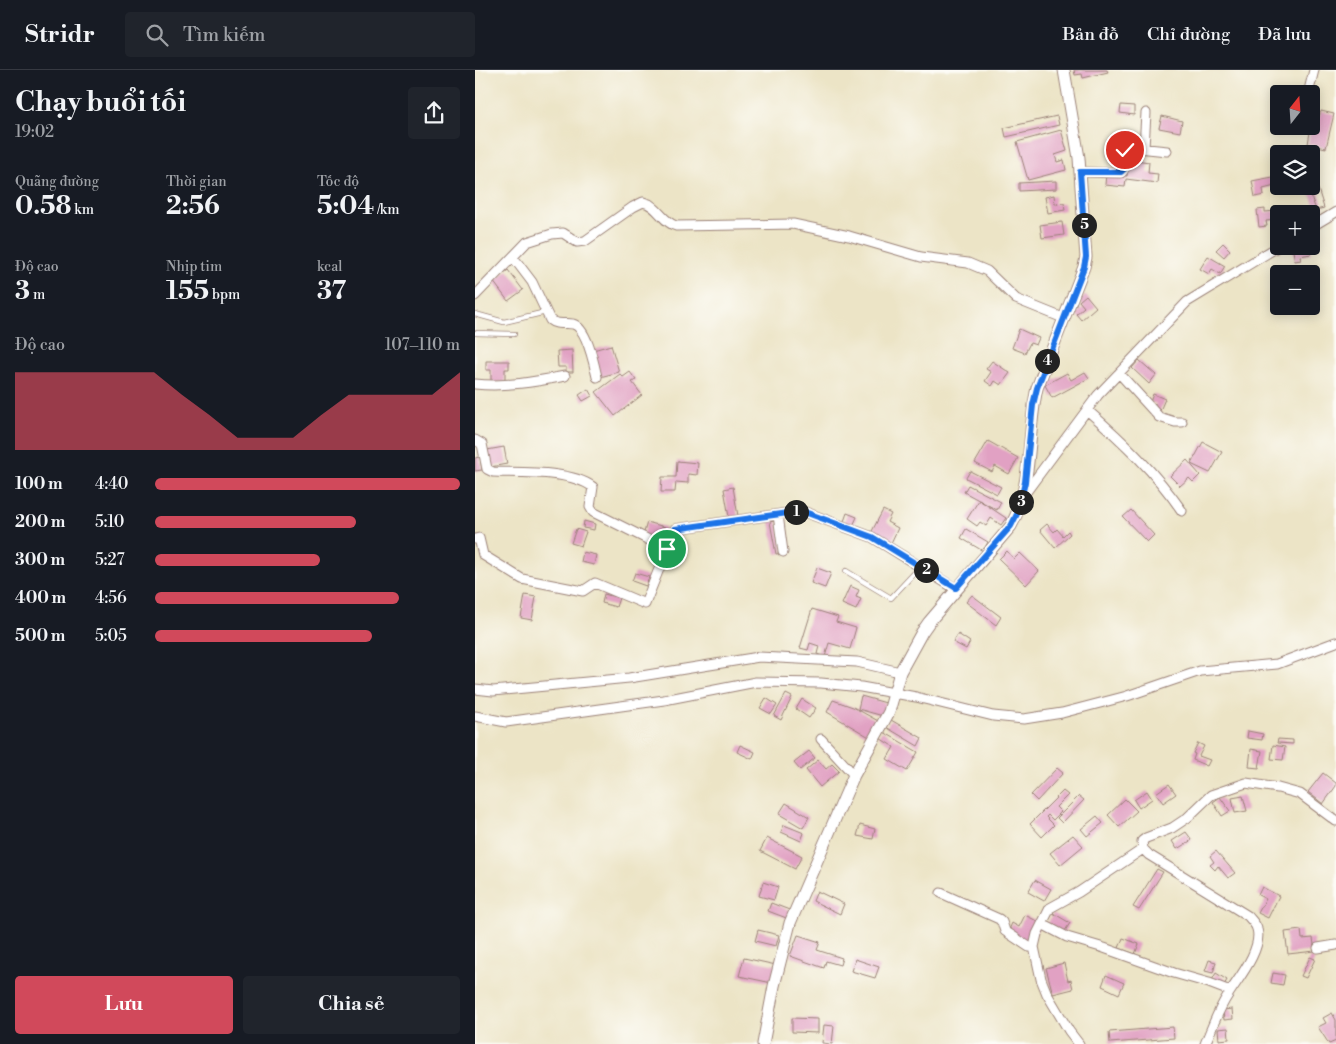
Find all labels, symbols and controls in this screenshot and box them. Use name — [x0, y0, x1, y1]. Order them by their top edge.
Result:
search box — [125, 12, 475, 57]
text: Stridr — [25, 20, 95, 50]
icon: search — [143, 21, 171, 49]
text: Tìm kiếm — [183, 23, 265, 47]
text: Bản đồ — [1062, 23, 1119, 46]
text: Chỉ đường — [1147, 23, 1230, 46]
text: Đã lưu — [1258, 23, 1311, 46]
text: Chạy buổi tối — [15, 85, 186, 120]
north arrow — [1270, 85, 1320, 135]
map controls — [1270, 85, 1320, 315]
button: share — [408, 87, 460, 139]
text: 19:02 — [15, 122, 54, 142]
pin — [1104, 129, 1146, 171]
icon: check — [1111, 136, 1139, 164]
button: layers — [1270, 145, 1320, 195]
text: Quãng đường — [15, 173, 99, 191]
text: Thời gian — [166, 173, 227, 191]
text: Tốc độ — [317, 173, 359, 191]
text: 0.58 — [15, 191, 71, 222]
text: 2:56 — [166, 191, 220, 222]
text: 5:04 — [317, 191, 374, 222]
text: km — [71, 201, 94, 219]
text: /km — [374, 201, 399, 219]
button: + — [1270, 205, 1320, 255]
pin: 5 — [1071, 212, 1097, 238]
text: 5 — [1080, 216, 1089, 234]
text: Độ cao — [15, 258, 59, 276]
text: Nhịp tim — [166, 258, 222, 276]
text: kcal — [317, 258, 342, 276]
button: − — [1270, 265, 1320, 315]
text: 3 — [15, 276, 30, 307]
text: 155 — [166, 276, 209, 307]
text: 37 — [317, 276, 346, 307]
text: m — [30, 286, 45, 304]
text: bpm — [209, 286, 240, 304]
text: Độ cao — [15, 335, 65, 355]
text: 107–110 m — [385, 335, 460, 355]
pin: 4 — [1035, 348, 1059, 374]
text: 4 — [1043, 352, 1052, 370]
text: 100 m — [15, 474, 63, 494]
text: 4:40 — [95, 474, 128, 494]
pin: 3 — [1009, 490, 1033, 514]
text: 3 — [1017, 493, 1026, 511]
pin: 1 — [783, 500, 809, 524]
text: 1 — [793, 503, 800, 521]
text: 200 m — [15, 512, 65, 532]
text: 5:10 — [95, 512, 124, 532]
pin — [646, 528, 688, 570]
icon: arrive — [653, 535, 681, 563]
text: 300 m — [15, 550, 65, 570]
text: 5:27 — [95, 550, 125, 570]
pin: 2 — [913, 558, 939, 582]
text: 2 — [922, 561, 931, 579]
text: 400 m — [15, 588, 66, 608]
text: 4:56 — [95, 588, 127, 608]
text: 500 m — [15, 626, 65, 646]
text: 5:05 — [95, 626, 127, 646]
button: Lưu — [15, 976, 233, 1034]
button: Chia sẻ — [243, 976, 460, 1034]

